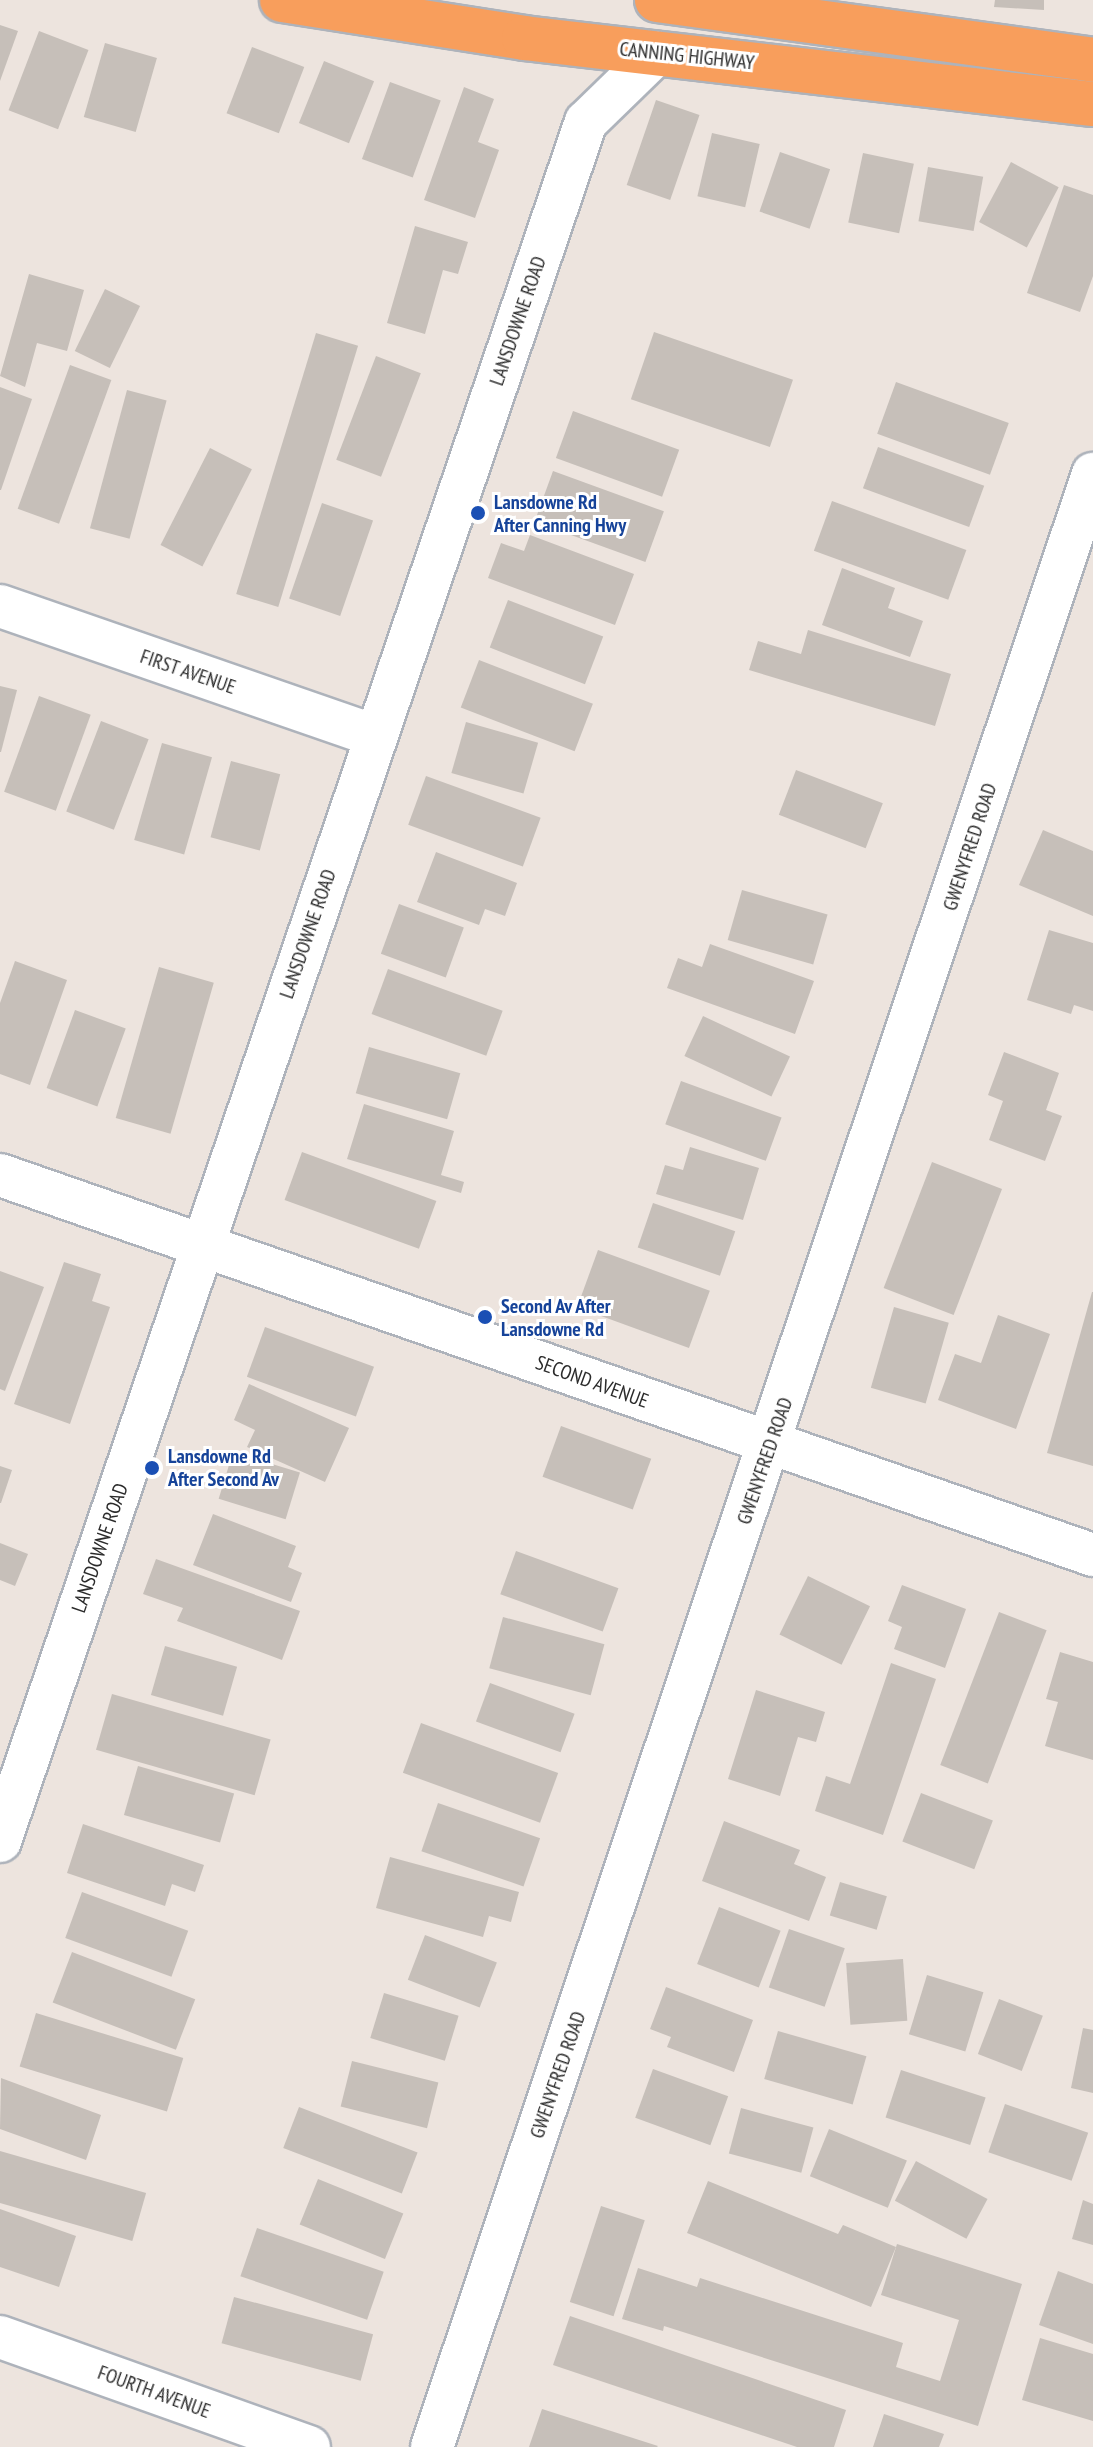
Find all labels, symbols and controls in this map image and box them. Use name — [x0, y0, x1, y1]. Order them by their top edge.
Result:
street label: CANNING HIGHWAY — [618, 37, 756, 75]
street label: LANSDOWNE ROAD — [485, 253, 551, 389]
place label: Lansdowne Rd After Canning Hwy — [494, 490, 626, 537]
marker: Lansdowne Rd After Canning Hwy — [469, 504, 487, 522]
street label: FIRST AVENUE — [137, 644, 239, 700]
street label: GWENYFRED ROAD — [938, 780, 1002, 914]
street label: LANSDOWNE ROAD — [275, 866, 341, 1002]
place label: Second Av After Lansdowne Rd — [501, 1294, 613, 1341]
marker: Second Av After Lansdowne Rd — [476, 1308, 494, 1326]
street label: SECOND AVENUE — [532, 1350, 652, 1414]
street label: GWENYFRED ROAD — [732, 1394, 798, 1528]
place label: Lansdowne Rd After Second Av — [168, 1444, 280, 1491]
marker: Lansdowne Rd After Second Av — [143, 1459, 161, 1477]
street label: LANSDOWNE ROAD — [67, 1480, 133, 1616]
street label: GWENYFRED ROAD — [525, 2008, 591, 2142]
street label: FOURTH AVENUE — [94, 2360, 214, 2424]

